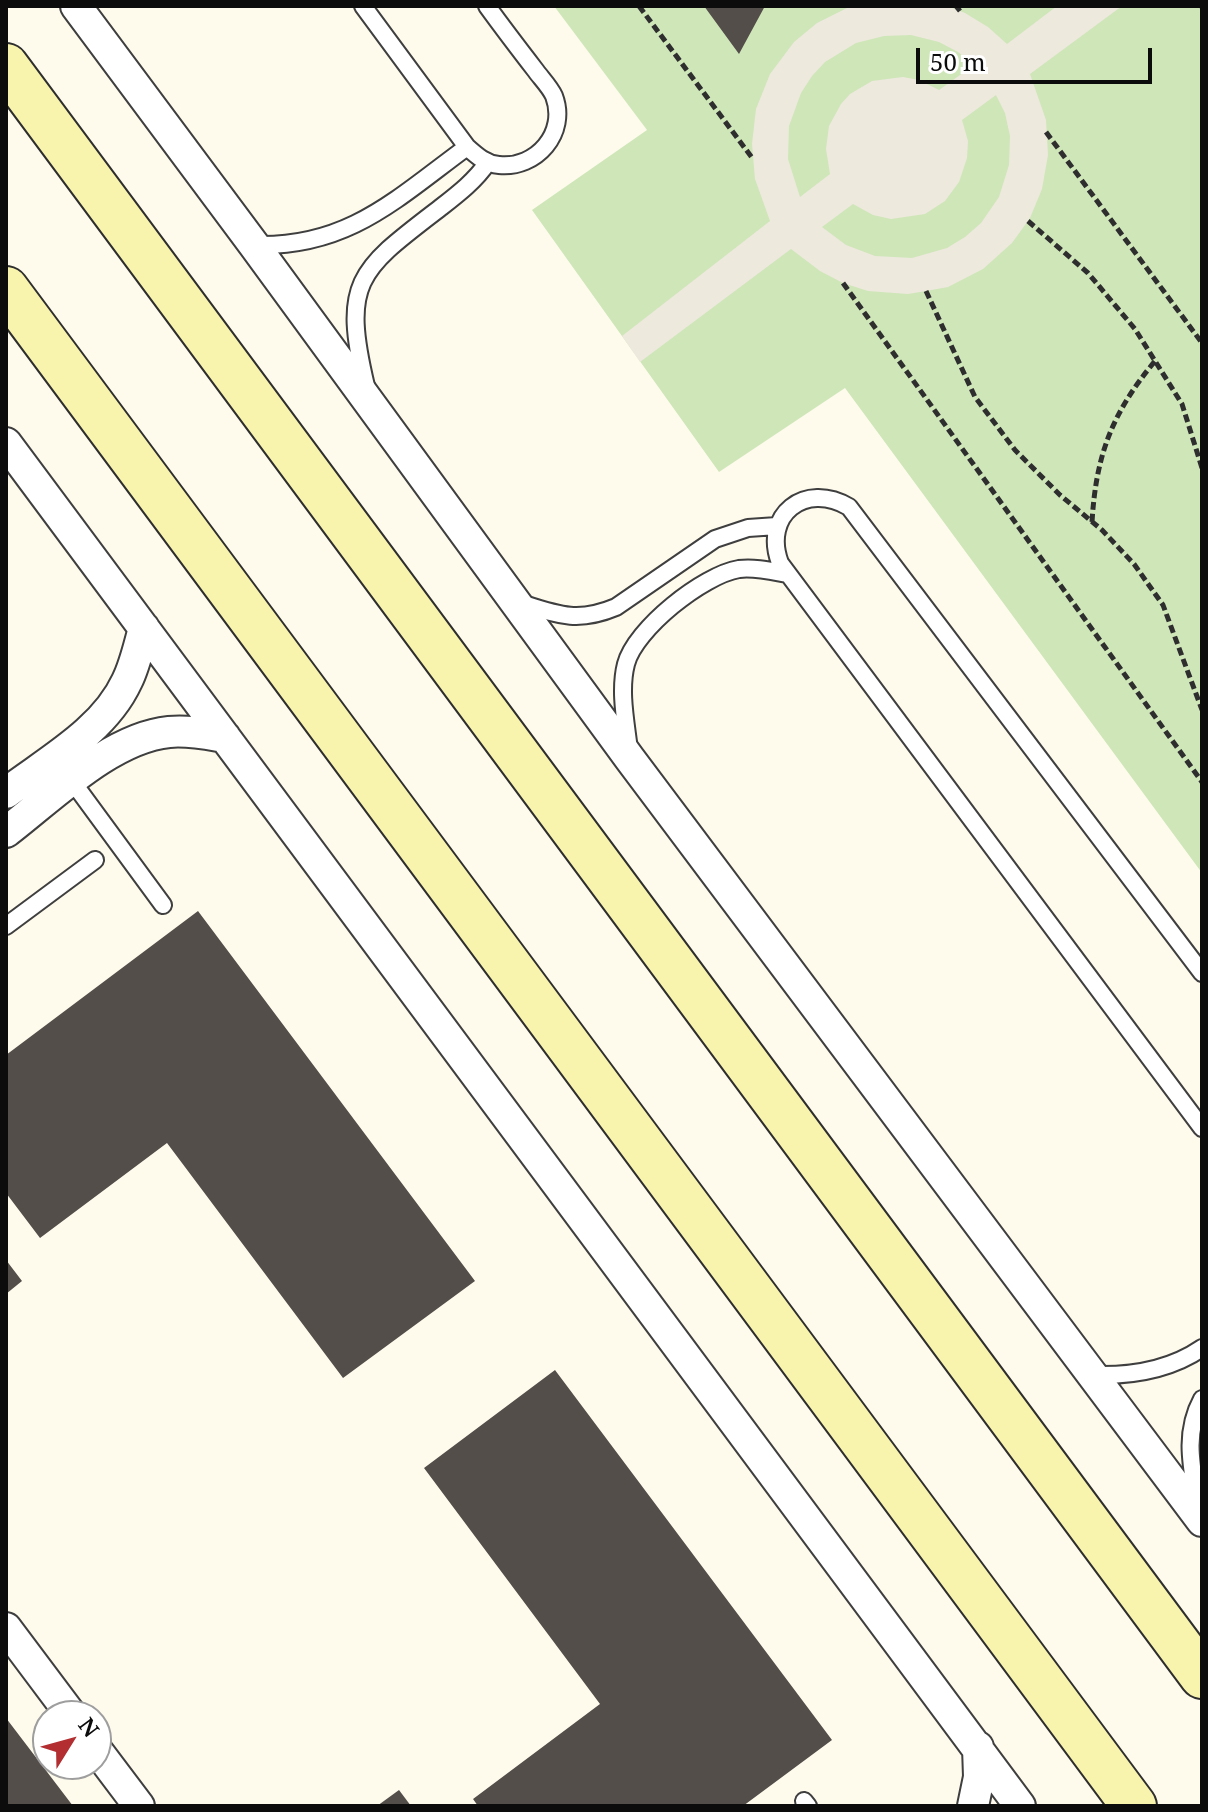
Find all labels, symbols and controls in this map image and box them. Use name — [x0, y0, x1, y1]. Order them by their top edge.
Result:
scale bar — [920, 32, 1156, 82]
text: 50 m — [930, 45, 986, 78]
north arrow — [32, 1700, 112, 1780]
text: N — [72, 1711, 107, 1743]

